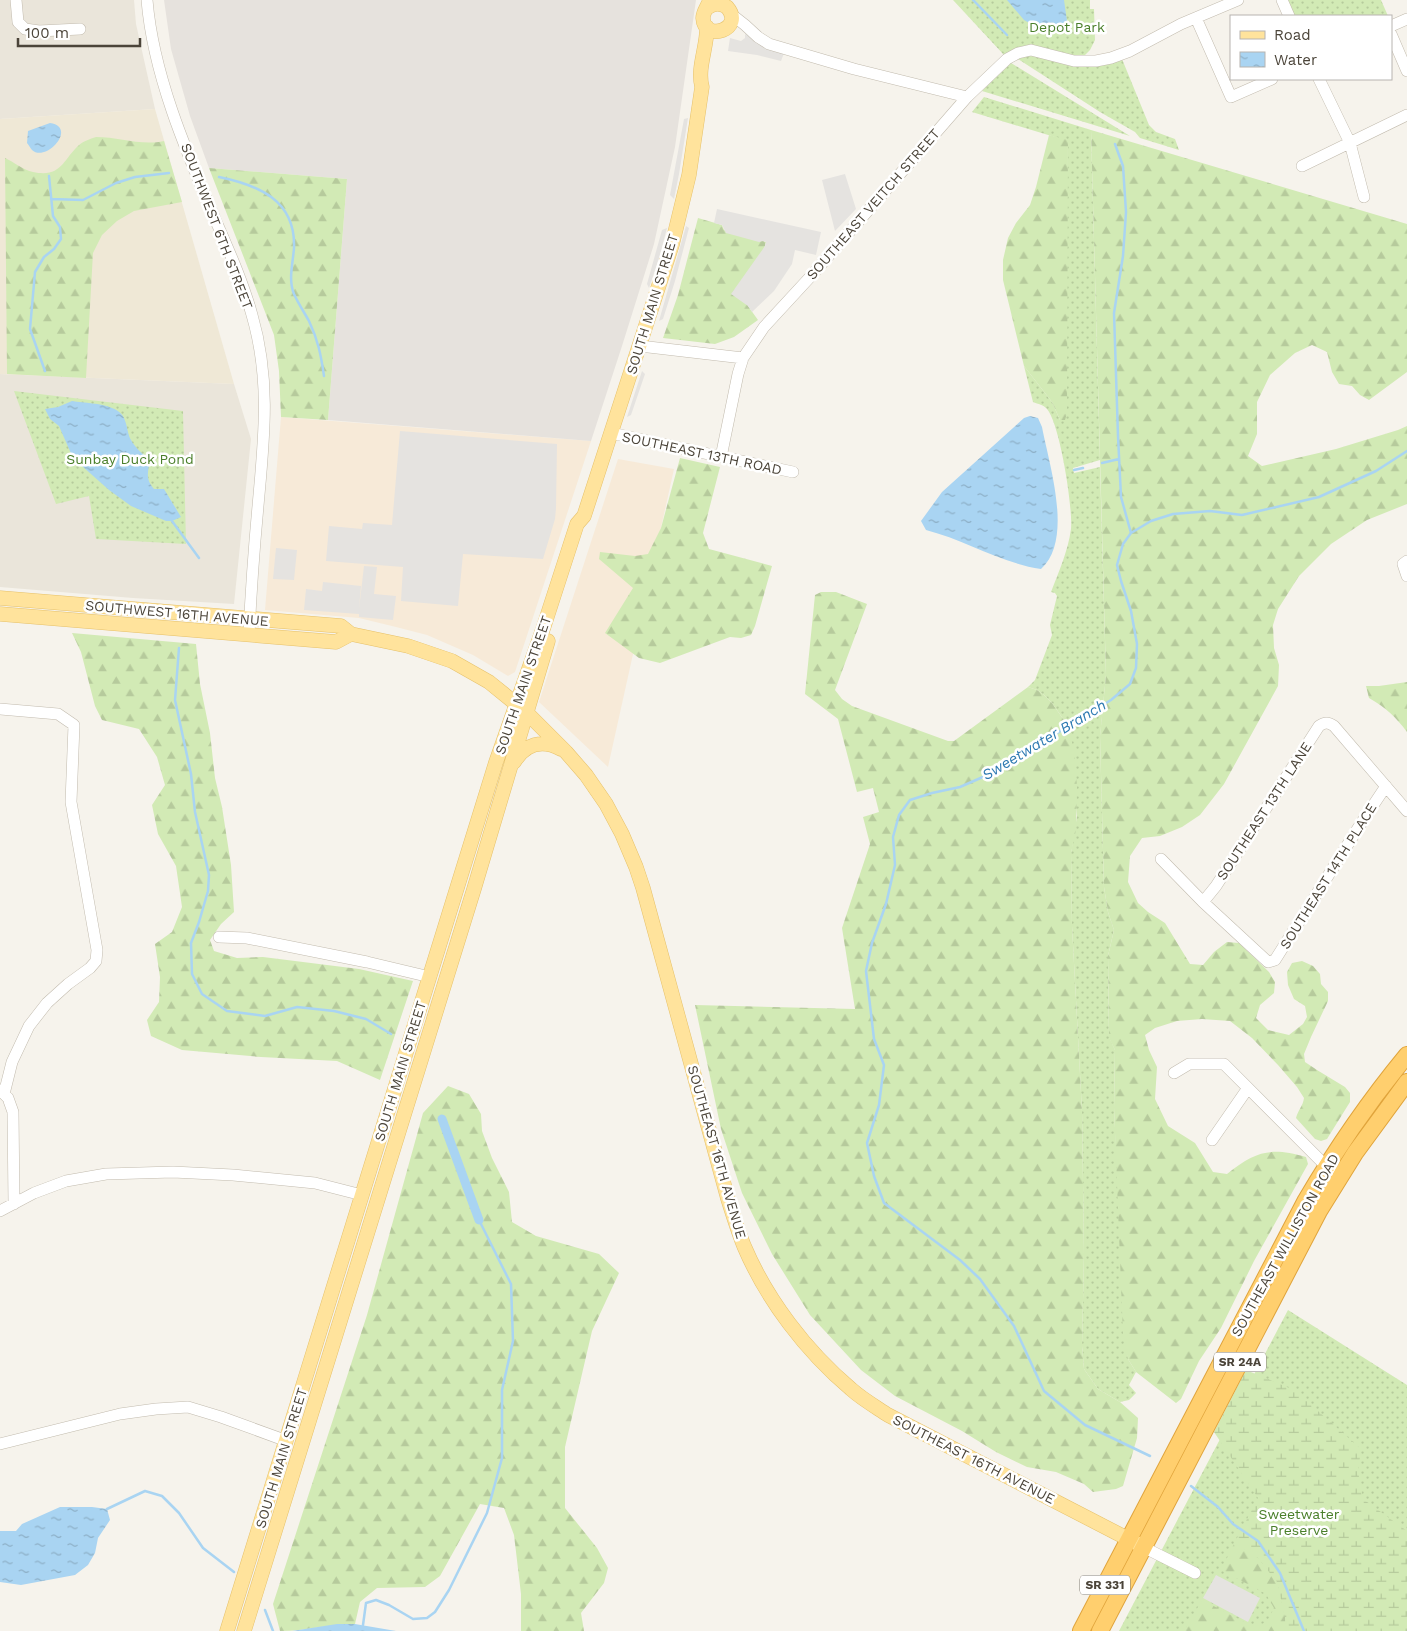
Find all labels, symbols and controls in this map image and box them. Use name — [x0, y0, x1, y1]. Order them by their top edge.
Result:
scale bar — [18, 15, 140, 47]
legend — [1230, 15, 1392, 80]
park label: Depot Park — [1029, 19, 1105, 35]
text: 100 m — [25, 24, 69, 42]
text: Road — [1274, 26, 1311, 44]
text: Water — [1274, 51, 1317, 69]
street label: SOUTHEAST VEITCH STREET — [803, 125, 943, 283]
street label: SOUTHWEST 6TH STREET — [178, 141, 256, 312]
street label: SOUTH MAIN STREET — [623, 231, 681, 376]
street label: SOUTHEAST 13TH ROAD — [621, 428, 783, 478]
park label: Sunbay Duck Pond — [66, 451, 194, 467]
street label: SOUTHWEST 16TH AVENUE — [85, 597, 269, 629]
street label: SOUTH MAIN STREET — [492, 613, 554, 757]
water label: Sweetwater Branch — [979, 696, 1109, 784]
street label: SOUTHEAST 13TH LANE — [1213, 739, 1315, 883]
street label: SOUTHEAST 14TH PLACE — [1276, 800, 1380, 952]
street label: SOUTH MAIN STREET — [371, 998, 429, 1143]
street label: SOUTHEAST 16TH AVENUE — [685, 1063, 749, 1241]
street label: SOUTHEAST WILLISTON ROAD — [1228, 1151, 1342, 1339]
road number: SR 24A — [1214, 1352, 1266, 1371]
street label: SOUTH MAIN STREET — [252, 1385, 310, 1530]
street label: SOUTHEAST 16TH AVENUE — [890, 1411, 1058, 1507]
park label: Sweetwater Preserve — [1258, 1506, 1340, 1538]
road number: SR 331 — [1080, 1576, 1130, 1594]

